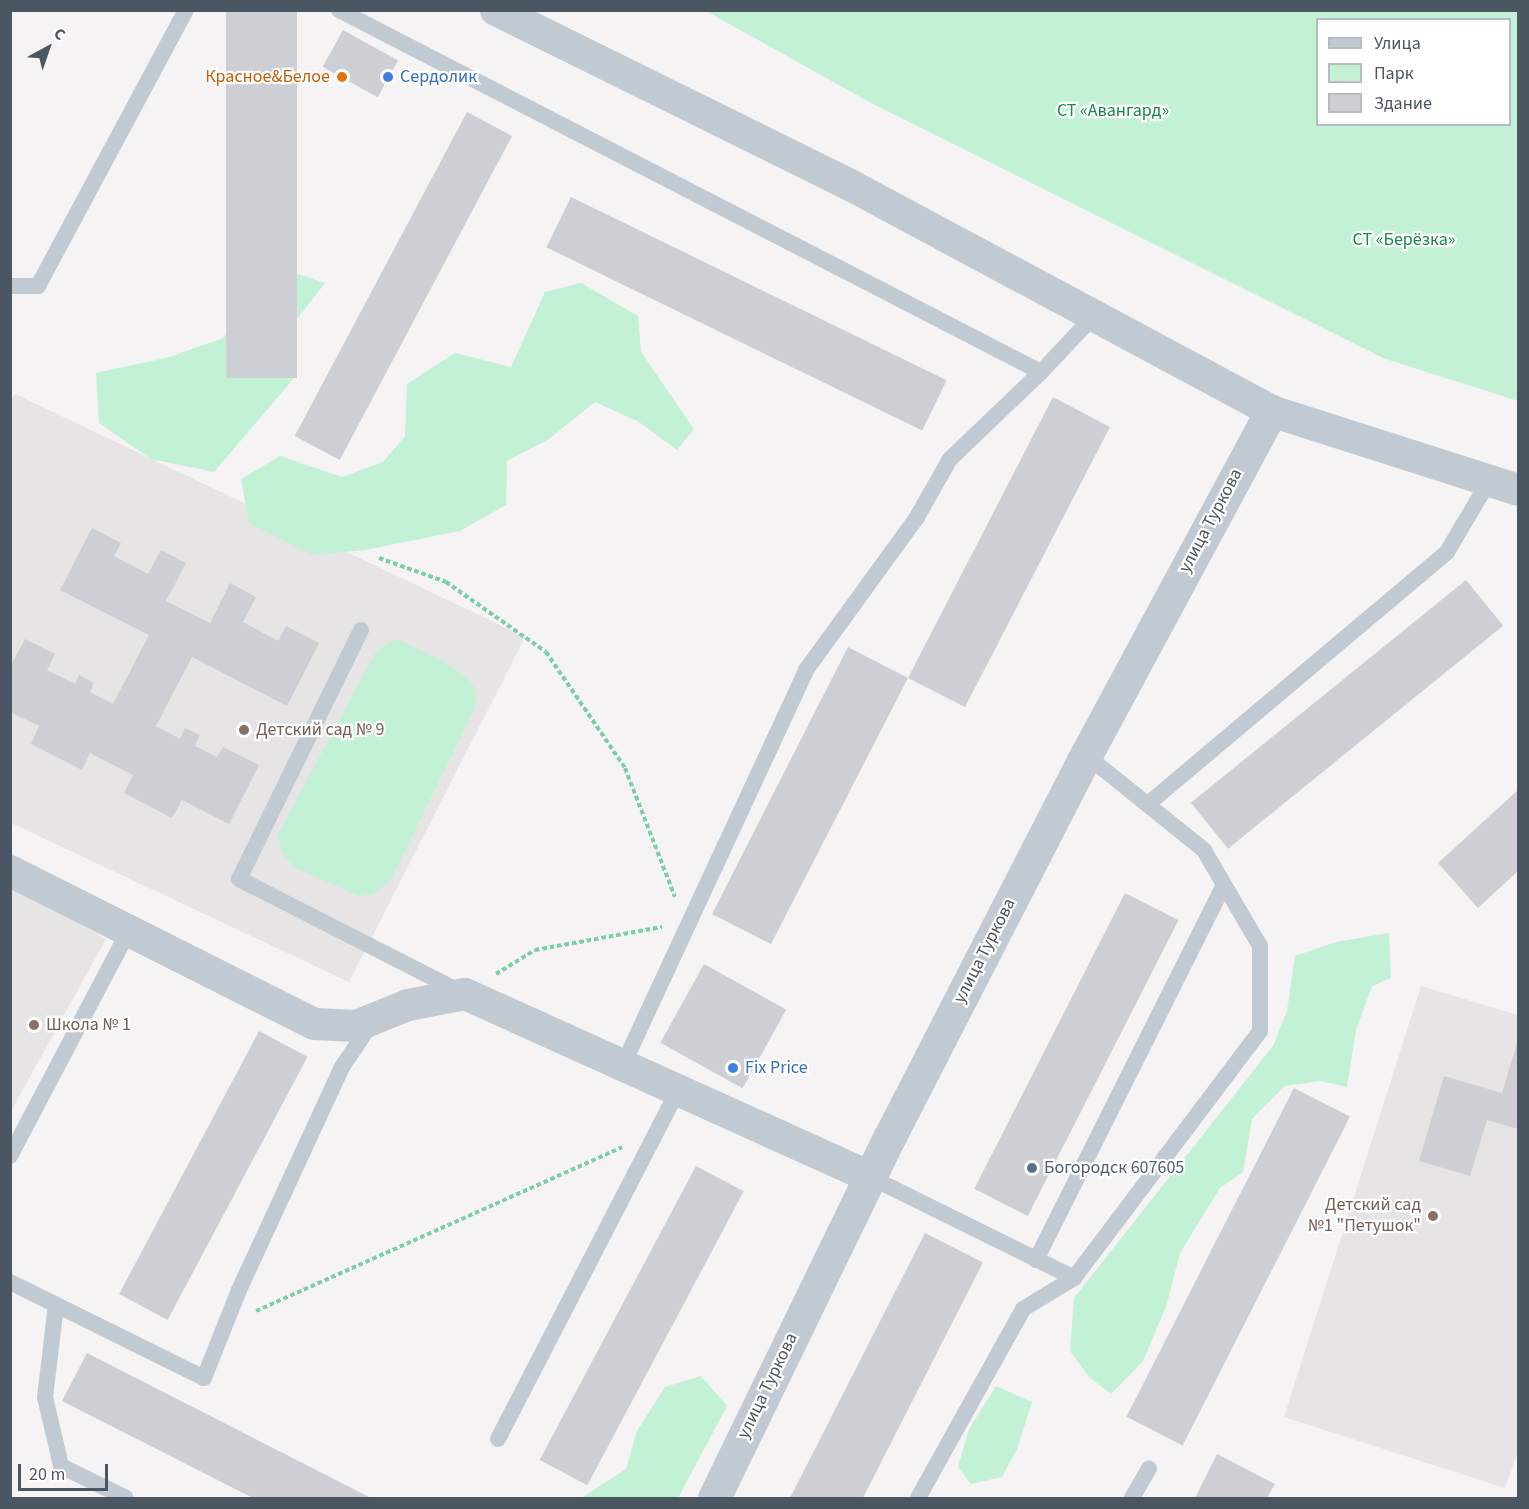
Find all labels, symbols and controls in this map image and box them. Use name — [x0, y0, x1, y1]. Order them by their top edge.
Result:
north arrow — [18, 18, 78, 78]
legend — [1316, 18, 1511, 126]
text: С — [49, 23, 70, 46]
text: Улица — [1374, 31, 1421, 56]
text: Парк — [1374, 61, 1414, 86]
place label: Красное&Белое — [205, 66, 330, 88]
place label: Сердолик — [400, 66, 477, 88]
marker: Красное&Белое — [335, 70, 349, 84]
marker: Сердолик — [381, 70, 395, 84]
text: Здание — [1374, 91, 1432, 116]
park label: СТ «Авангард» — [1057, 100, 1169, 122]
park label: СТ «Берёзка» — [1353, 229, 1455, 251]
street label: улица Туркова — [1175, 465, 1247, 577]
place label: Детский сад № 9 — [256, 719, 384, 741]
marker: Детский сад № 9 — [237, 723, 251, 737]
street label: улица Туркова — [949, 895, 1021, 1007]
place label: Школа № 1 — [46, 1014, 131, 1036]
marker: Школа № 1 — [27, 1018, 41, 1032]
place label: Fix Price — [745, 1057, 808, 1079]
marker: Fix Price — [726, 1061, 740, 1075]
place label: Богородск 607605 — [1044, 1157, 1184, 1179]
marker: Богородск 607605 — [1025, 1161, 1039, 1175]
place label: Детский сад №1 "Петушок" — [1308, 1195, 1421, 1238]
marker: Детский сад №1 "Петушок" — [1426, 1209, 1440, 1223]
street label: улица Туркова — [733, 1330, 803, 1442]
scale bar — [21, 1452, 111, 1490]
text: 20 m — [29, 1462, 65, 1487]

